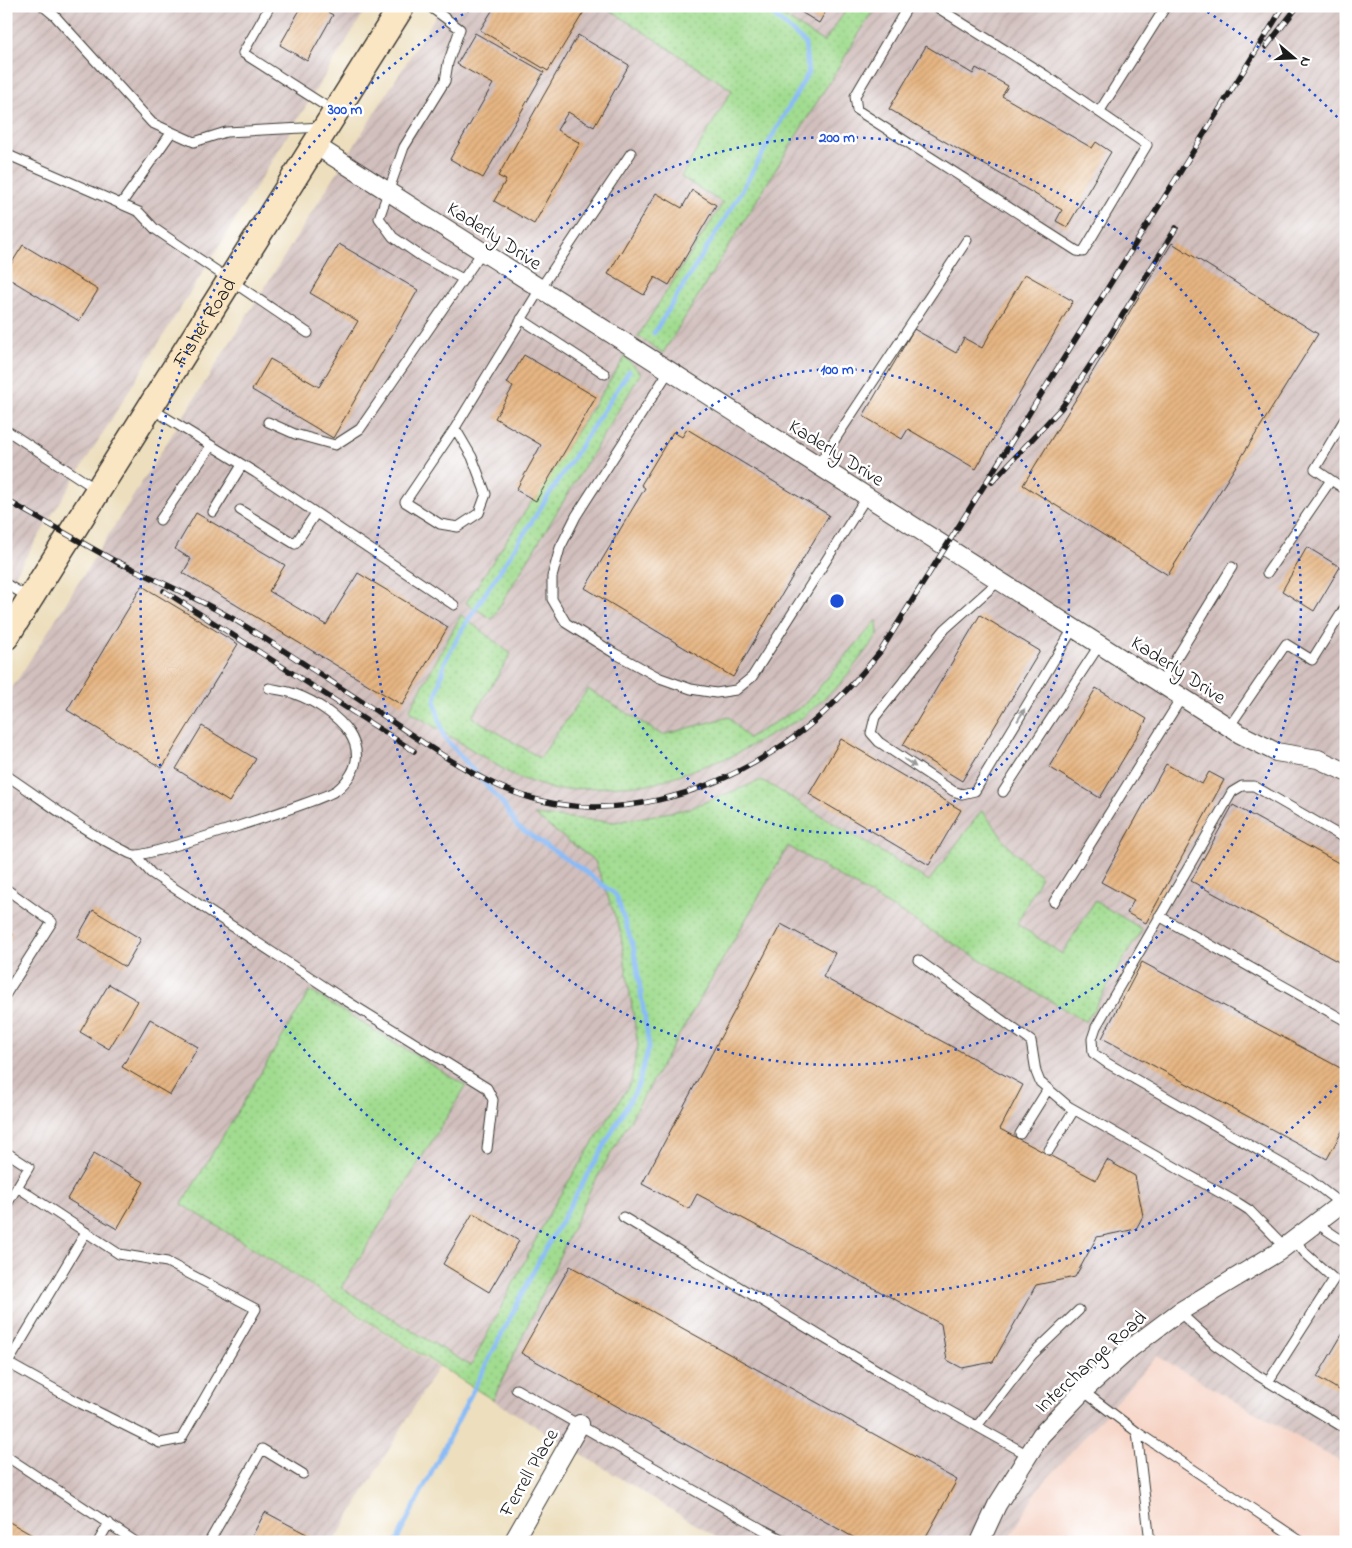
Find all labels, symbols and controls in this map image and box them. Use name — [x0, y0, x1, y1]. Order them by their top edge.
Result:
north arrow — [1270, 32, 1320, 82]
text: N — [1293, 54, 1316, 70]
text: 300 m — [327, 99, 363, 121]
text: 200 m — [818, 127, 855, 149]
street label: Kaderly Drive — [440, 195, 547, 279]
street label: Fisher Road — [166, 273, 245, 374]
text: 100 m — [820, 359, 854, 381]
street label: Kaderly Drive — [782, 413, 889, 495]
centre of rings — [828, 592, 846, 610]
street label: Kaderly Drive — [1124, 629, 1231, 713]
one-way arrow — [1016, 709, 1025, 722]
one-way arrow — [903, 758, 917, 768]
street label: Interchange Road — [1029, 1305, 1155, 1422]
street label: Ferrell Place — [493, 1424, 567, 1524]

